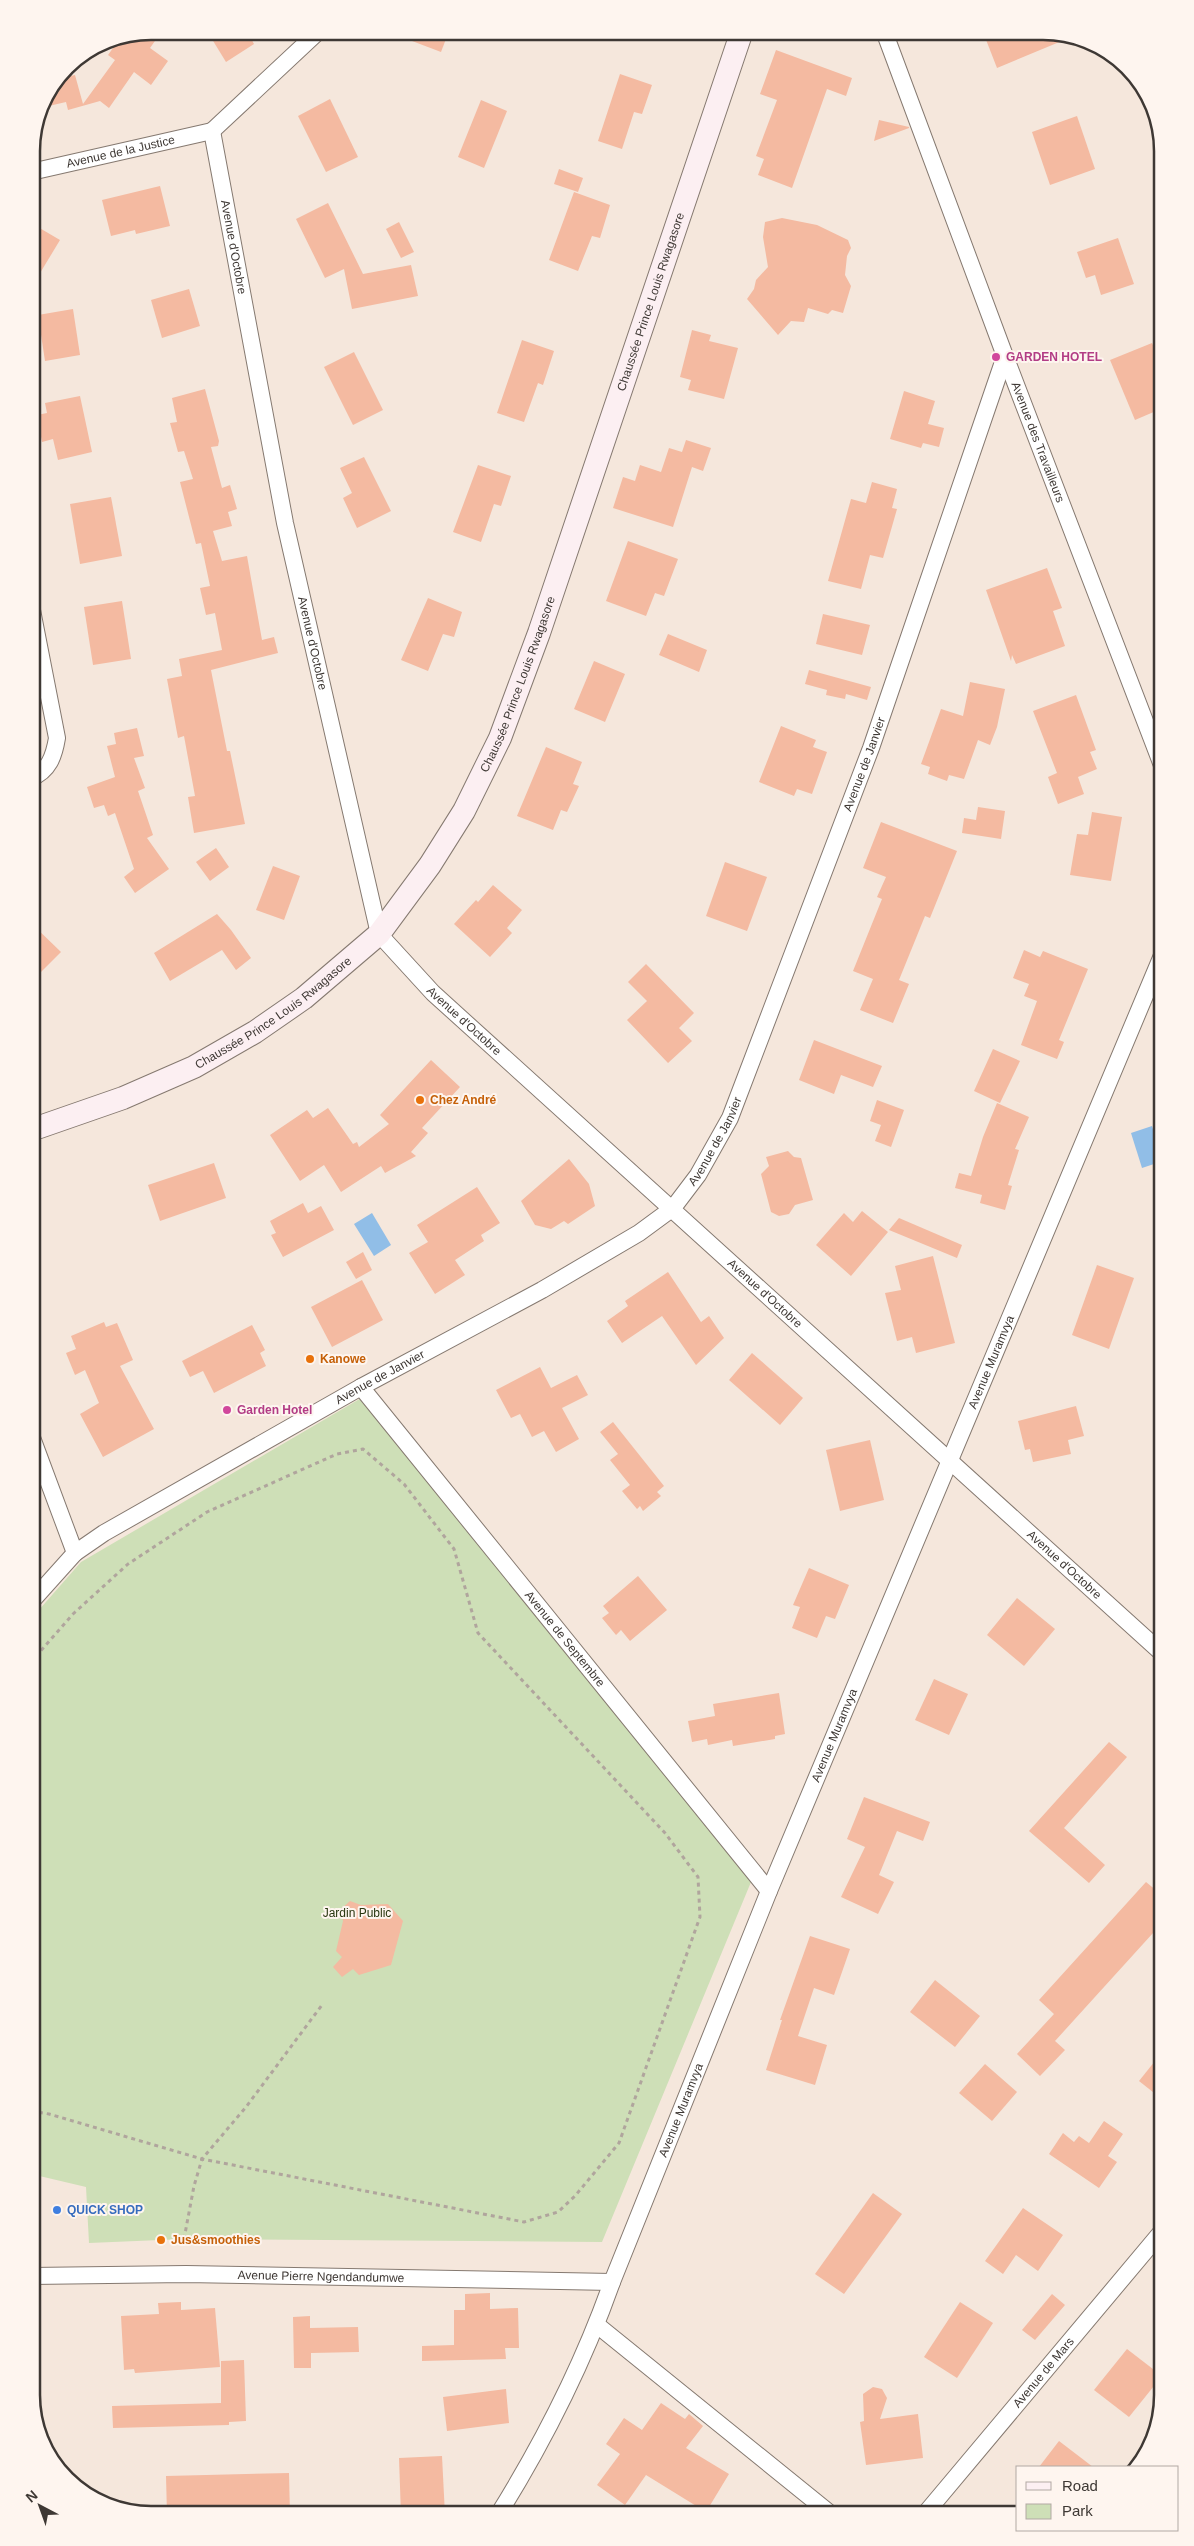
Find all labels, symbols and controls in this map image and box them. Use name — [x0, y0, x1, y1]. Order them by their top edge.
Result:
street label: Avenue de la Justice — [65, 133, 177, 171]
street label: Avenue d'Octobre — [218, 199, 249, 296]
street label: Chaussée Prince Louis Rwagasore — [614, 210, 687, 393]
place label: GARDEN HOTEL — [1006, 350, 1102, 364]
marker: GARDEN HOTEL — [990, 351, 1002, 363]
street label: Avenue des Travailleurs — [1009, 380, 1067, 504]
street label: Chaussée Prince Louis Rwagasore — [477, 594, 558, 775]
street label: Avenue d'Octobre — [295, 595, 330, 692]
street label: Avenue de Janvier — [841, 715, 888, 813]
street label: Chaussée Prince Louis Rwagasore — [192, 954, 354, 1072]
street label: Avenue d'Octobre — [424, 984, 504, 1058]
place label: Chez André — [430, 1093, 497, 1107]
marker: Chez André — [414, 1094, 426, 1106]
street label: Avenue de Janvier — [685, 1095, 744, 1189]
street label: Avenue d'Octobre — [725, 1256, 805, 1331]
street label: Avenue Muramvya — [965, 1313, 1017, 1411]
street label: Avenue de Janvier — [333, 1347, 427, 1407]
place label: Kanowe — [320, 1352, 366, 1366]
marker: Kanowe — [304, 1353, 316, 1365]
place label: Garden Hotel — [237, 1403, 312, 1417]
marker: Garden Hotel — [221, 1404, 233, 1416]
street label: Avenue d'Octobre — [1024, 1527, 1105, 1602]
street label: Avenue de Septembre — [522, 1588, 608, 1690]
street label: Avenue Muramvya — [809, 1686, 860, 1784]
park label: Jardin Public — [323, 1906, 391, 1920]
street label: Avenue Muramvya — [656, 2061, 706, 2159]
place label: QUICK SHOP — [67, 2203, 143, 2217]
marker: QUICK SHOP — [51, 2204, 63, 2216]
place label: Jus&smoothies — [171, 2233, 261, 2247]
marker: Jus&smoothies — [155, 2234, 167, 2246]
street label: Avenue Pierre Ngendandumwe — [237, 2268, 405, 2285]
street label: Avenue de Mars — [1010, 2335, 1077, 2410]
legend — [1016, 2466, 1179, 2531]
text: Road — [1062, 2477, 1098, 2494]
north arrow — [15, 2481, 65, 2531]
text: N — [22, 2487, 41, 2506]
text: Park — [1062, 2502, 1093, 2519]

